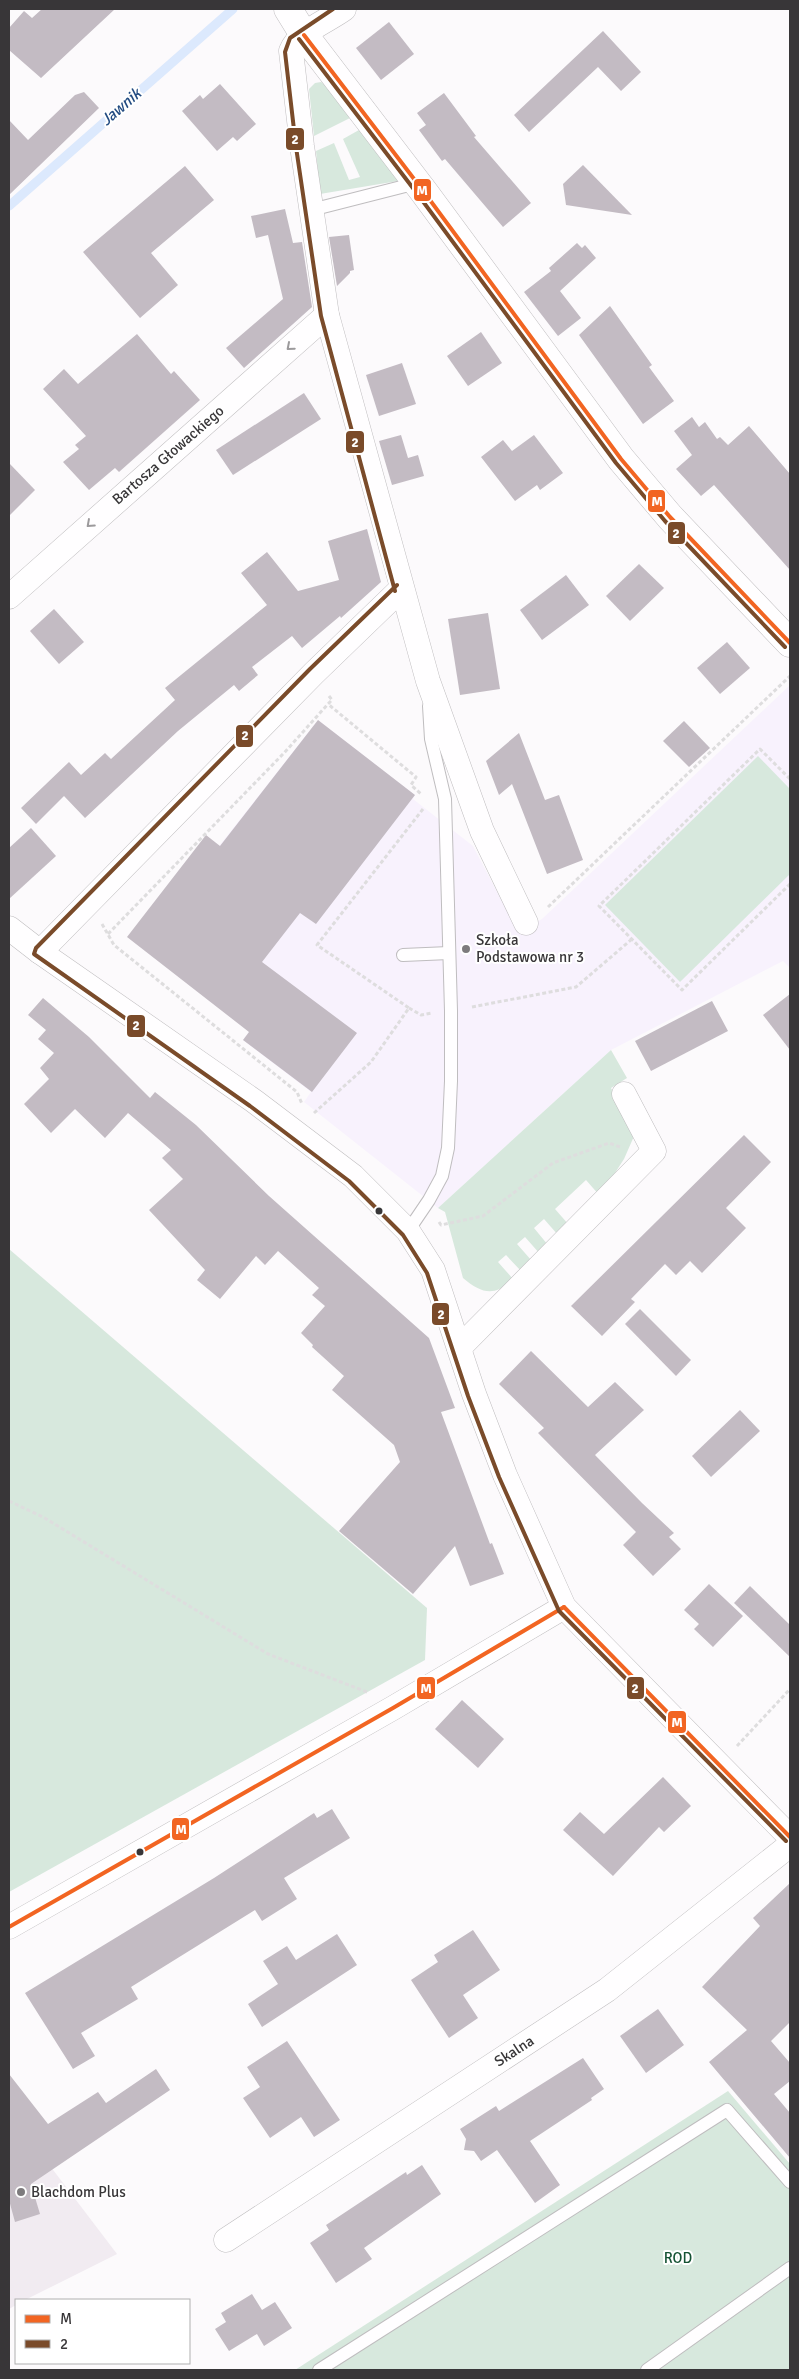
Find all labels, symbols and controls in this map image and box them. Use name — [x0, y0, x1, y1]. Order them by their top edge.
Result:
water label: Jawnik — [97, 83, 147, 130]
line badge: 2 — [285, 127, 305, 151]
text: 2 — [291, 131, 299, 148]
line badge: M — [413, 178, 432, 202]
text: M — [416, 182, 428, 199]
one-way arrow — [287, 341, 296, 350]
street label: Bartosza Głowackiego — [109, 402, 228, 508]
line badge: 2 — [345, 430, 365, 454]
text: 2 — [351, 434, 359, 451]
line badge: M — [647, 489, 666, 513]
text: M — [651, 493, 663, 510]
one-way arrow — [86, 518, 95, 527]
line badge: 2 — [667, 521, 686, 545]
text: 2 — [672, 525, 680, 542]
line badge: 2 — [235, 724, 254, 748]
text: 2 — [241, 727, 249, 744]
place label: Szkoła Podstawowa nr 3 — [476, 931, 584, 966]
marker: Szkoła Podstawowa nr 3 — [460, 943, 472, 955]
line badge: 2 — [126, 1014, 146, 1038]
text: 2 — [132, 1017, 140, 1034]
unlabelled marker — [374, 1206, 384, 1216]
line badge: 2 — [431, 1302, 450, 1326]
text: 2 — [437, 1306, 445, 1323]
line badge: M — [416, 1676, 436, 1700]
line badge: 2 — [626, 1676, 645, 1700]
text: M — [420, 1680, 432, 1697]
text: 2 — [631, 1680, 639, 1697]
line badge: M — [667, 1710, 687, 1734]
text: M — [671, 1714, 683, 1731]
line badge: M — [171, 1817, 190, 1841]
text: M — [175, 1821, 187, 1838]
unlabelled marker — [135, 1847, 145, 1857]
street label: Skalna — [491, 2032, 537, 2070]
place label: Blachdom Plus — [31, 2183, 126, 2201]
marker: Blachdom Plus — [15, 2186, 27, 2198]
park label: ROD — [664, 2249, 692, 2267]
legend — [15, 2299, 190, 2364]
text: M — [60, 2310, 72, 2328]
text: 2 — [60, 2335, 68, 2353]

